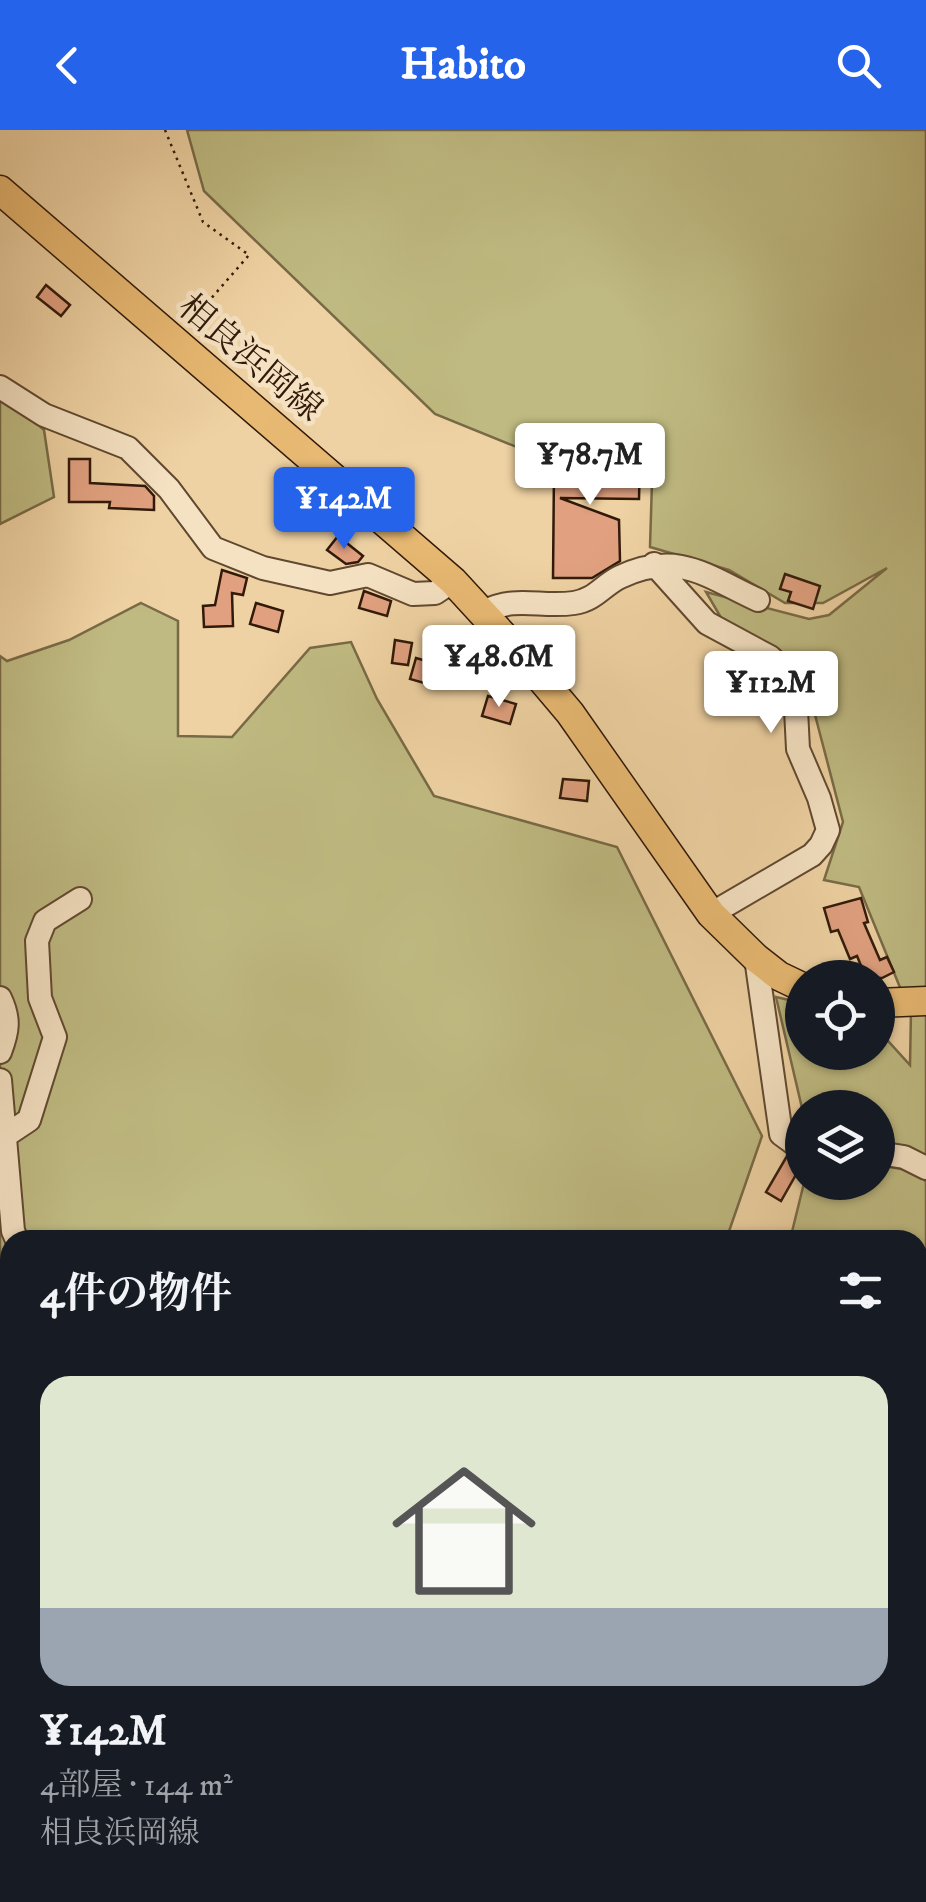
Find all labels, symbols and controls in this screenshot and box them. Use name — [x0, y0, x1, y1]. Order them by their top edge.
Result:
text: Habito — [400, 37, 526, 93]
icon: back — [40, 38, 95, 93]
icon: search — [831, 38, 886, 93]
street label: 相良浜岡線 — [169, 285, 331, 432]
pin: ¥78.7M — [509, 423, 671, 508]
text: ¥78.7M — [537, 435, 643, 475]
pin: ¥142M — [274, 467, 414, 552]
text: ¥142M — [296, 479, 392, 519]
pin: ¥48.6M — [418, 625, 580, 710]
text: ¥48.6M — [444, 637, 554, 677]
pin: ¥112M — [701, 651, 841, 736]
text: ¥112M — [726, 663, 816, 703]
map controls — [785, 960, 895, 1200]
button: locate — [785, 960, 895, 1070]
button: layers — [785, 1090, 895, 1200]
icon: filters — [833, 1263, 888, 1318]
text: 4件の物件 — [40, 1269, 232, 1321]
icon: home — [374, 1441, 554, 1621]
text: ¥142M — [40, 1706, 167, 1758]
text: 4部屋 · 144 m² — [40, 1766, 233, 1806]
text: 相良浜岡線 — [40, 1814, 200, 1854]

